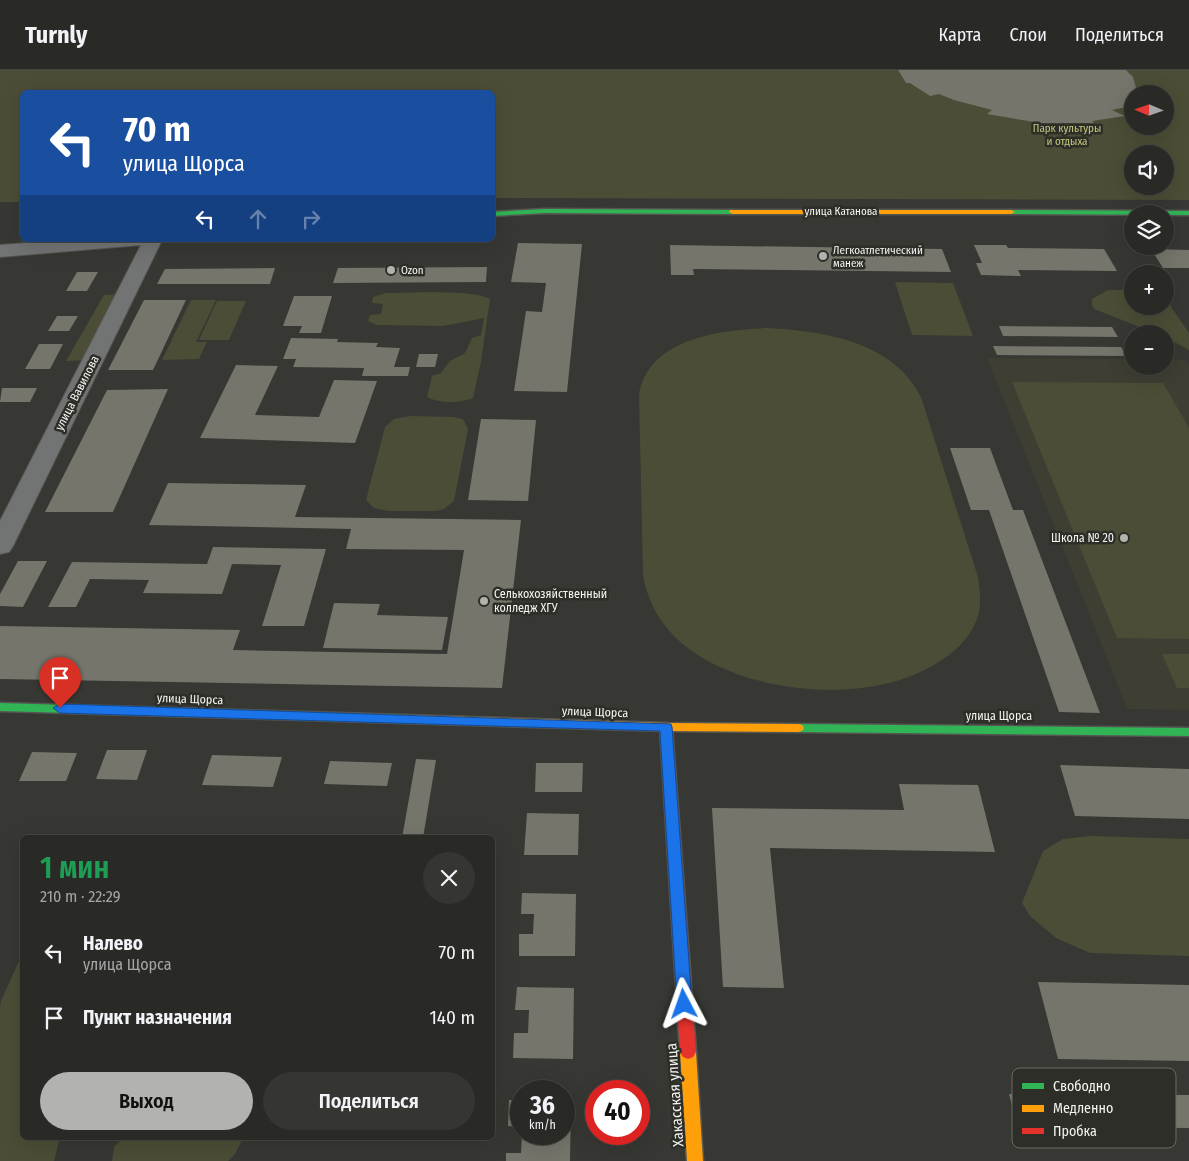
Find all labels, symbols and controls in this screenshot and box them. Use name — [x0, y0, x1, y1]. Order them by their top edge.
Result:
text: Turnly — [25, 21, 87, 49]
text: Карта — [938, 24, 981, 46]
text: Слои — [1009, 24, 1047, 46]
text: Поделиться — [1075, 24, 1164, 46]
north arrow — [1124, 85, 1174, 135]
map controls — [1124, 85, 1174, 375]
text: 70 m — [123, 108, 191, 150]
icon: left — [40, 110, 105, 175]
park label: Парк культуры и отдыха — [1033, 122, 1101, 148]
button: sound — [1124, 145, 1174, 195]
text: улица Щорса — [123, 150, 245, 177]
icon: left — [191, 205, 219, 233]
icon: ahead — [244, 205, 272, 233]
icon: right — [297, 205, 325, 233]
street label: улица Катанова — [804, 205, 878, 218]
button: layers — [1124, 205, 1174, 255]
place label: Легкоатлетический манеж — [833, 244, 923, 270]
marker: Легкоатлетический манеж — [817, 250, 829, 262]
marker: Ozon — [385, 264, 397, 276]
place label: Ozon — [401, 264, 424, 277]
button: + — [1124, 265, 1174, 315]
button: − — [1124, 325, 1174, 375]
street label: улица Вавилова — [52, 353, 102, 433]
place label: Школа № 20 — [1051, 531, 1114, 545]
marker: Школа № 20 — [1118, 532, 1130, 544]
place label: Селькохозяйственный колледж ХГУ — [494, 587, 607, 615]
marker: Селькохозяйственный колледж ХГУ — [478, 595, 490, 607]
pin — [39, 657, 81, 708]
icon: arrive — [46, 664, 74, 692]
street label: улица Щорса — [157, 691, 224, 707]
street label: улица Щорса — [562, 704, 629, 720]
street label: улица Щорса — [966, 709, 1032, 723]
text: 1 мин — [40, 850, 109, 886]
button: close — [423, 852, 475, 904]
text: 210 m · 22:29 — [40, 887, 120, 906]
text: Налево — [83, 932, 143, 955]
icon: left — [40, 939, 68, 967]
text: 70 m — [439, 941, 475, 964]
text: улица Щорса — [83, 955, 172, 974]
position arrow — [657, 977, 709, 1029]
icon: arrive — [40, 1004, 68, 1032]
text: Пункт назначения — [83, 1006, 232, 1029]
text: 140 m — [429, 1006, 475, 1029]
street label: Хакасская улица — [662, 1043, 688, 1147]
legend — [1012, 1068, 1176, 1148]
button: Выход — [40, 1072, 253, 1130]
button: Поделиться — [263, 1072, 475, 1130]
text: Свободно — [1053, 1078, 1111, 1095]
speed limit sign: 40 — [585, 1080, 650, 1145]
text: 36 — [530, 1091, 555, 1121]
text: Медленно — [1053, 1100, 1113, 1117]
text: km/h — [529, 1118, 556, 1132]
text: Пробка — [1053, 1123, 1097, 1140]

